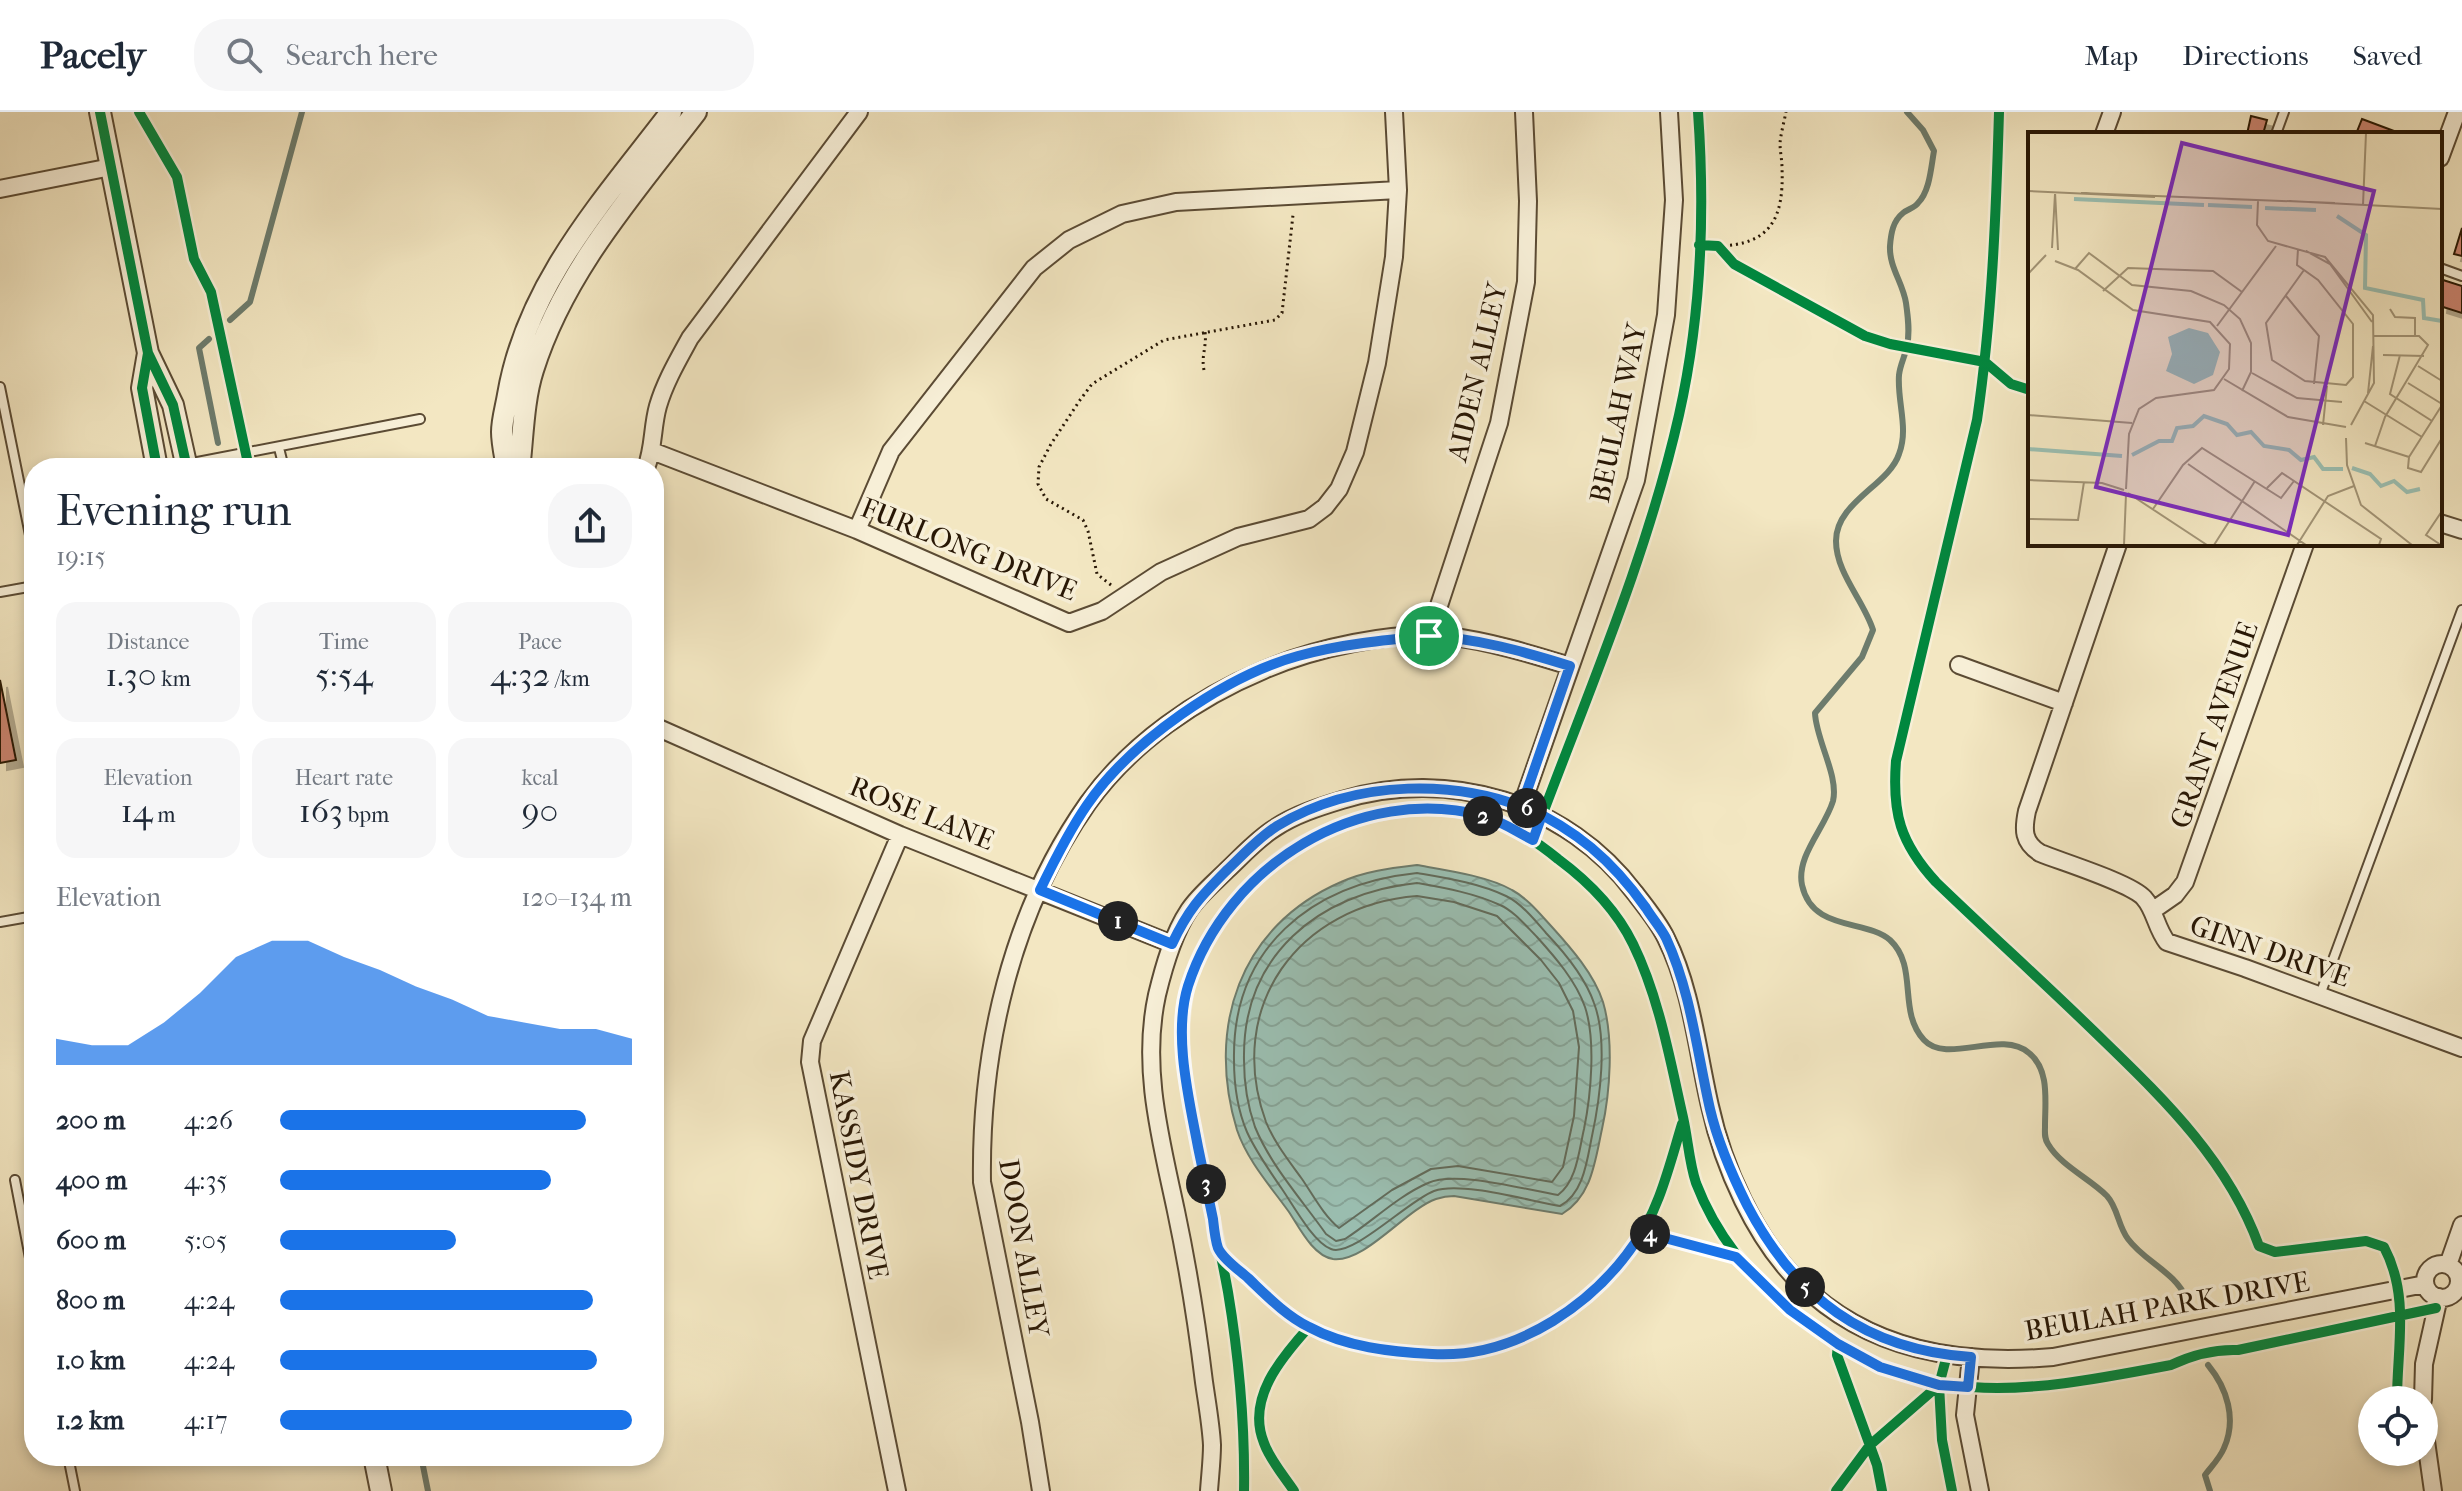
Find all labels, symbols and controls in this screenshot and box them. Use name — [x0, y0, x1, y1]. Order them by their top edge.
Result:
search box — [194, 19, 754, 91]
text: Pacely — [40, 33, 146, 78]
icon: search — [222, 33, 266, 77]
text: Search here — [286, 38, 438, 73]
text: Map — [2085, 39, 2138, 72]
text: Directions — [2182, 39, 2309, 72]
text: Saved — [2353, 39, 2422, 72]
inset map — [2028, 132, 2442, 546]
street label: AIDEN ALLEY — [1440, 279, 1514, 466]
street label: BEULAH WAY — [1583, 319, 1653, 506]
button: share — [548, 484, 632, 568]
text: Evening run — [56, 485, 291, 536]
street label: FURLONG DRIVE — [856, 491, 1082, 607]
text: 19:15 — [56, 541, 106, 572]
pin — [1395, 602, 1463, 670]
icon: arrive — [1407, 614, 1451, 658]
street label: GRANT AVENUE — [2163, 617, 2265, 833]
text: Distance — [107, 629, 189, 655]
text: Time — [319, 629, 369, 655]
text: Pace — [518, 629, 562, 655]
text: 1.30 — [105, 655, 157, 695]
text: 5:54 — [315, 655, 373, 695]
text: 4:32 — [490, 655, 550, 695]
text: km — [157, 666, 191, 692]
text: /km — [550, 666, 590, 692]
text: Elevation — [104, 765, 192, 791]
text: Heart rate — [295, 765, 393, 791]
text: kcal — [521, 765, 559, 791]
street label: ROSE LANE — [845, 769, 999, 857]
pin: 6 — [1507, 788, 1547, 828]
text: 14 — [120, 791, 153, 831]
text: 163 — [299, 791, 343, 831]
text: 90 — [522, 791, 558, 831]
text: 6 — [1521, 795, 1533, 821]
pin: 2 — [1463, 796, 1503, 836]
text: m — [153, 802, 176, 828]
text: bpm — [343, 802, 389, 828]
text: 2 — [1477, 803, 1489, 829]
text: Elevation — [56, 882, 161, 913]
text: 120–134 m — [521, 882, 632, 913]
pin: 1 — [1098, 901, 1138, 941]
text: 1 — [1114, 908, 1122, 934]
street label: GINN DRIVE — [2186, 908, 2354, 994]
street label: KASSIDY DRIVE — [823, 1068, 895, 1282]
text: 200 m — [56, 1105, 125, 1136]
text: 4:26 — [184, 1105, 233, 1136]
street label: DOON ALLEY — [992, 1156, 1056, 1341]
pin: 3 — [1186, 1164, 1226, 1204]
text: 400 m — [56, 1165, 127, 1196]
text: 4:35 — [184, 1165, 228, 1196]
text: 3 — [1201, 1171, 1211, 1197]
pin: 4 — [1630, 1214, 1670, 1254]
text: 4 — [1644, 1221, 1657, 1247]
text: 600 m — [56, 1225, 126, 1256]
text: 5:05 — [184, 1225, 227, 1256]
street label: BEULAH PARK DRIVE — [2022, 1265, 2312, 1347]
pin: 5 — [1785, 1267, 1825, 1307]
text: 5 — [1800, 1274, 1810, 1300]
text: 800 m — [56, 1285, 125, 1316]
text: 4:24 — [184, 1285, 234, 1316]
text: 1.0 km — [56, 1345, 125, 1376]
text: 4:24 — [184, 1345, 234, 1376]
map controls — [2358, 1386, 2438, 1466]
button: locate — [2358, 1386, 2438, 1466]
text: 1.2 km — [56, 1405, 124, 1436]
text: 4:17 — [184, 1405, 227, 1436]

